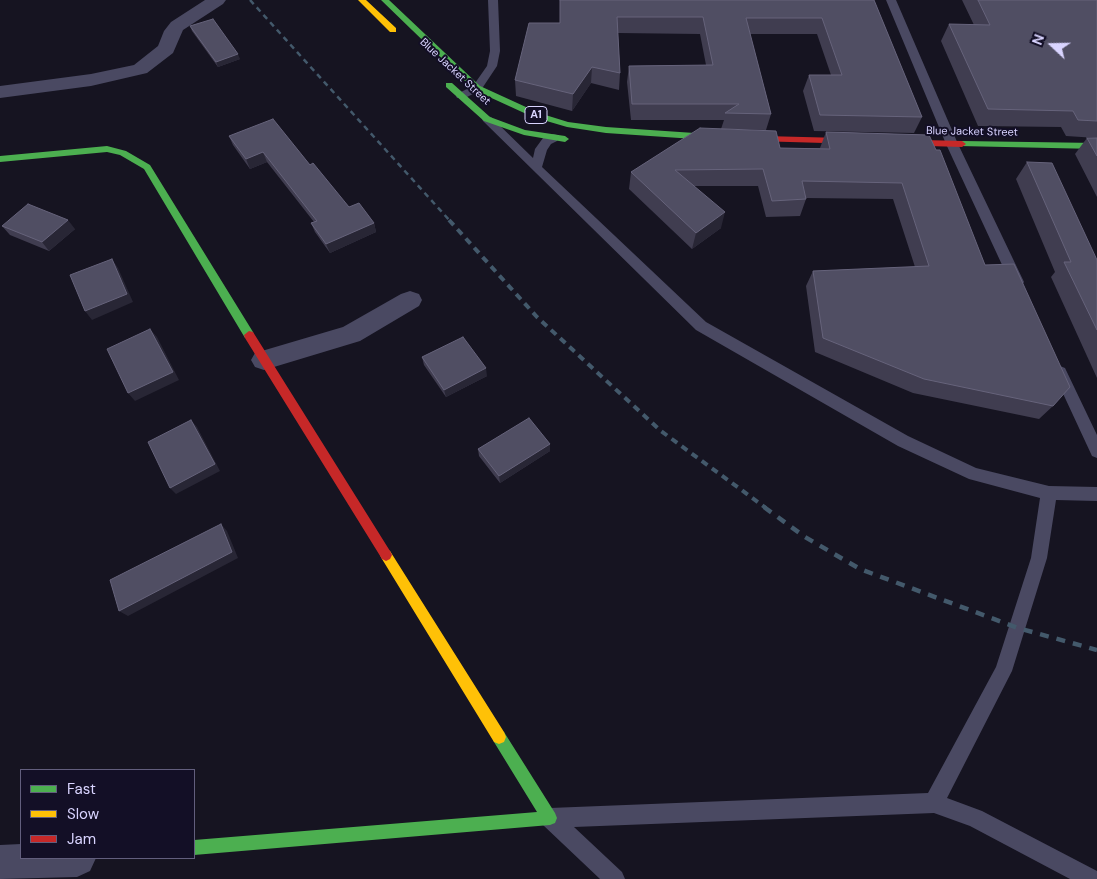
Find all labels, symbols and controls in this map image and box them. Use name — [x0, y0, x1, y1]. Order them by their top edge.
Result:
north arrow — [1027, 20, 1077, 70]
text: N — [1028, 32, 1048, 48]
street label: Blue Jacket Street — [417, 36, 493, 108]
road number: A1 — [525, 106, 547, 124]
street label: Blue Jacket Street — [926, 125, 1018, 139]
legend — [20, 769, 195, 859]
text: Fast — [67, 779, 96, 799]
text: Slow — [67, 804, 99, 824]
text: Jam — [67, 829, 96, 849]

